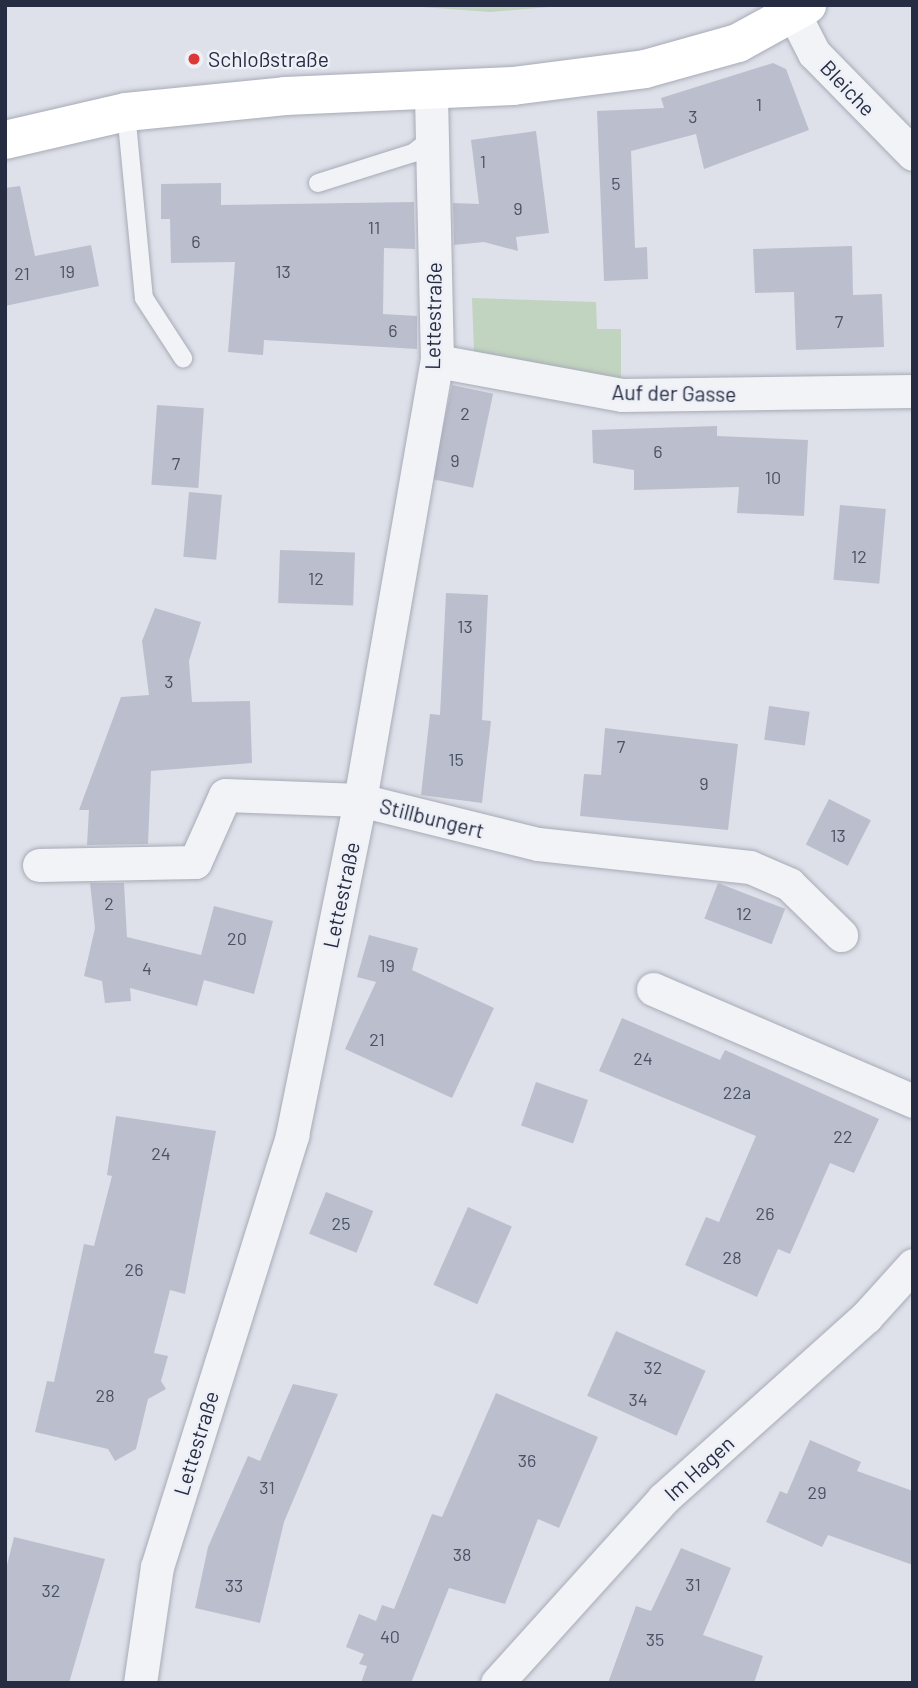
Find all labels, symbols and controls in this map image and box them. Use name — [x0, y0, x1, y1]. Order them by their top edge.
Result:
place label: Schloßstraße — [208, 46, 329, 72]
marker: Schloßstraße — [186, 51, 202, 67]
street label: Bleiche — [815, 55, 881, 121]
house number: 1 — [756, 93, 762, 115]
house number: 3 — [688, 105, 698, 127]
house number: 1 — [480, 150, 486, 172]
house number: 5 — [611, 172, 621, 194]
house number: 9 — [513, 197, 523, 219]
house number: 11 — [368, 216, 380, 238]
house number: 6 — [191, 230, 201, 252]
house number: 19 — [59, 260, 75, 282]
house number: 13 — [275, 260, 291, 282]
house number: 21 — [14, 262, 30, 284]
street label: Lettestraße — [419, 262, 447, 370]
house number: 7 — [835, 310, 843, 332]
house number: 6 — [388, 319, 398, 341]
street label: Auf der Gasse — [611, 379, 737, 407]
house number: 2 — [460, 402, 470, 424]
house number: 6 — [653, 440, 663, 462]
house number: 9 — [450, 449, 460, 471]
house number: 7 — [172, 452, 180, 474]
house number: 10 — [765, 466, 781, 488]
house number: 12 — [851, 545, 867, 567]
house number: 12 — [308, 567, 324, 589]
house number: 13 — [457, 615, 473, 637]
house number: 3 — [164, 670, 174, 692]
house number: 7 — [617, 735, 625, 757]
house number: 15 — [448, 748, 464, 770]
house number: 9 — [699, 772, 709, 794]
street label: Stillbungert — [377, 793, 487, 843]
house number: 13 — [830, 824, 846, 846]
street label: Lettestraße — [317, 840, 365, 950]
house number: 2 — [104, 892, 114, 914]
house number: 12 — [736, 902, 752, 924]
house number: 20 — [227, 927, 247, 949]
house number: 19 — [379, 954, 395, 976]
house number: 4 — [142, 957, 152, 979]
house number: 21 — [369, 1028, 385, 1050]
house number: 24 — [633, 1047, 653, 1069]
house number: 22a — [723, 1081, 751, 1103]
house number: 22 — [833, 1125, 853, 1147]
house number: 24 — [151, 1142, 171, 1164]
house number: 26 — [756, 1202, 774, 1224]
house number: 25 — [332, 1212, 350, 1234]
house number: 28 — [722, 1246, 742, 1268]
house number: 26 — [125, 1258, 143, 1280]
house number: 32 — [644, 1356, 662, 1378]
house number: 28 — [95, 1384, 115, 1406]
street label: Lettestraße — [168, 1388, 224, 1498]
house number: 34 — [628, 1388, 648, 1410]
street label: Im Hagen — [659, 1430, 739, 1506]
house number: 36 — [518, 1449, 536, 1471]
house number: 31 — [259, 1476, 275, 1498]
house number: 29 — [807, 1481, 827, 1503]
house number: 38 — [453, 1543, 471, 1565]
house number: 31 — [685, 1573, 701, 1595]
house number: 33 — [225, 1574, 243, 1596]
house number: 32 — [42, 1579, 60, 1601]
house number: 40 — [380, 1625, 400, 1647]
house number: 35 — [646, 1628, 664, 1650]

